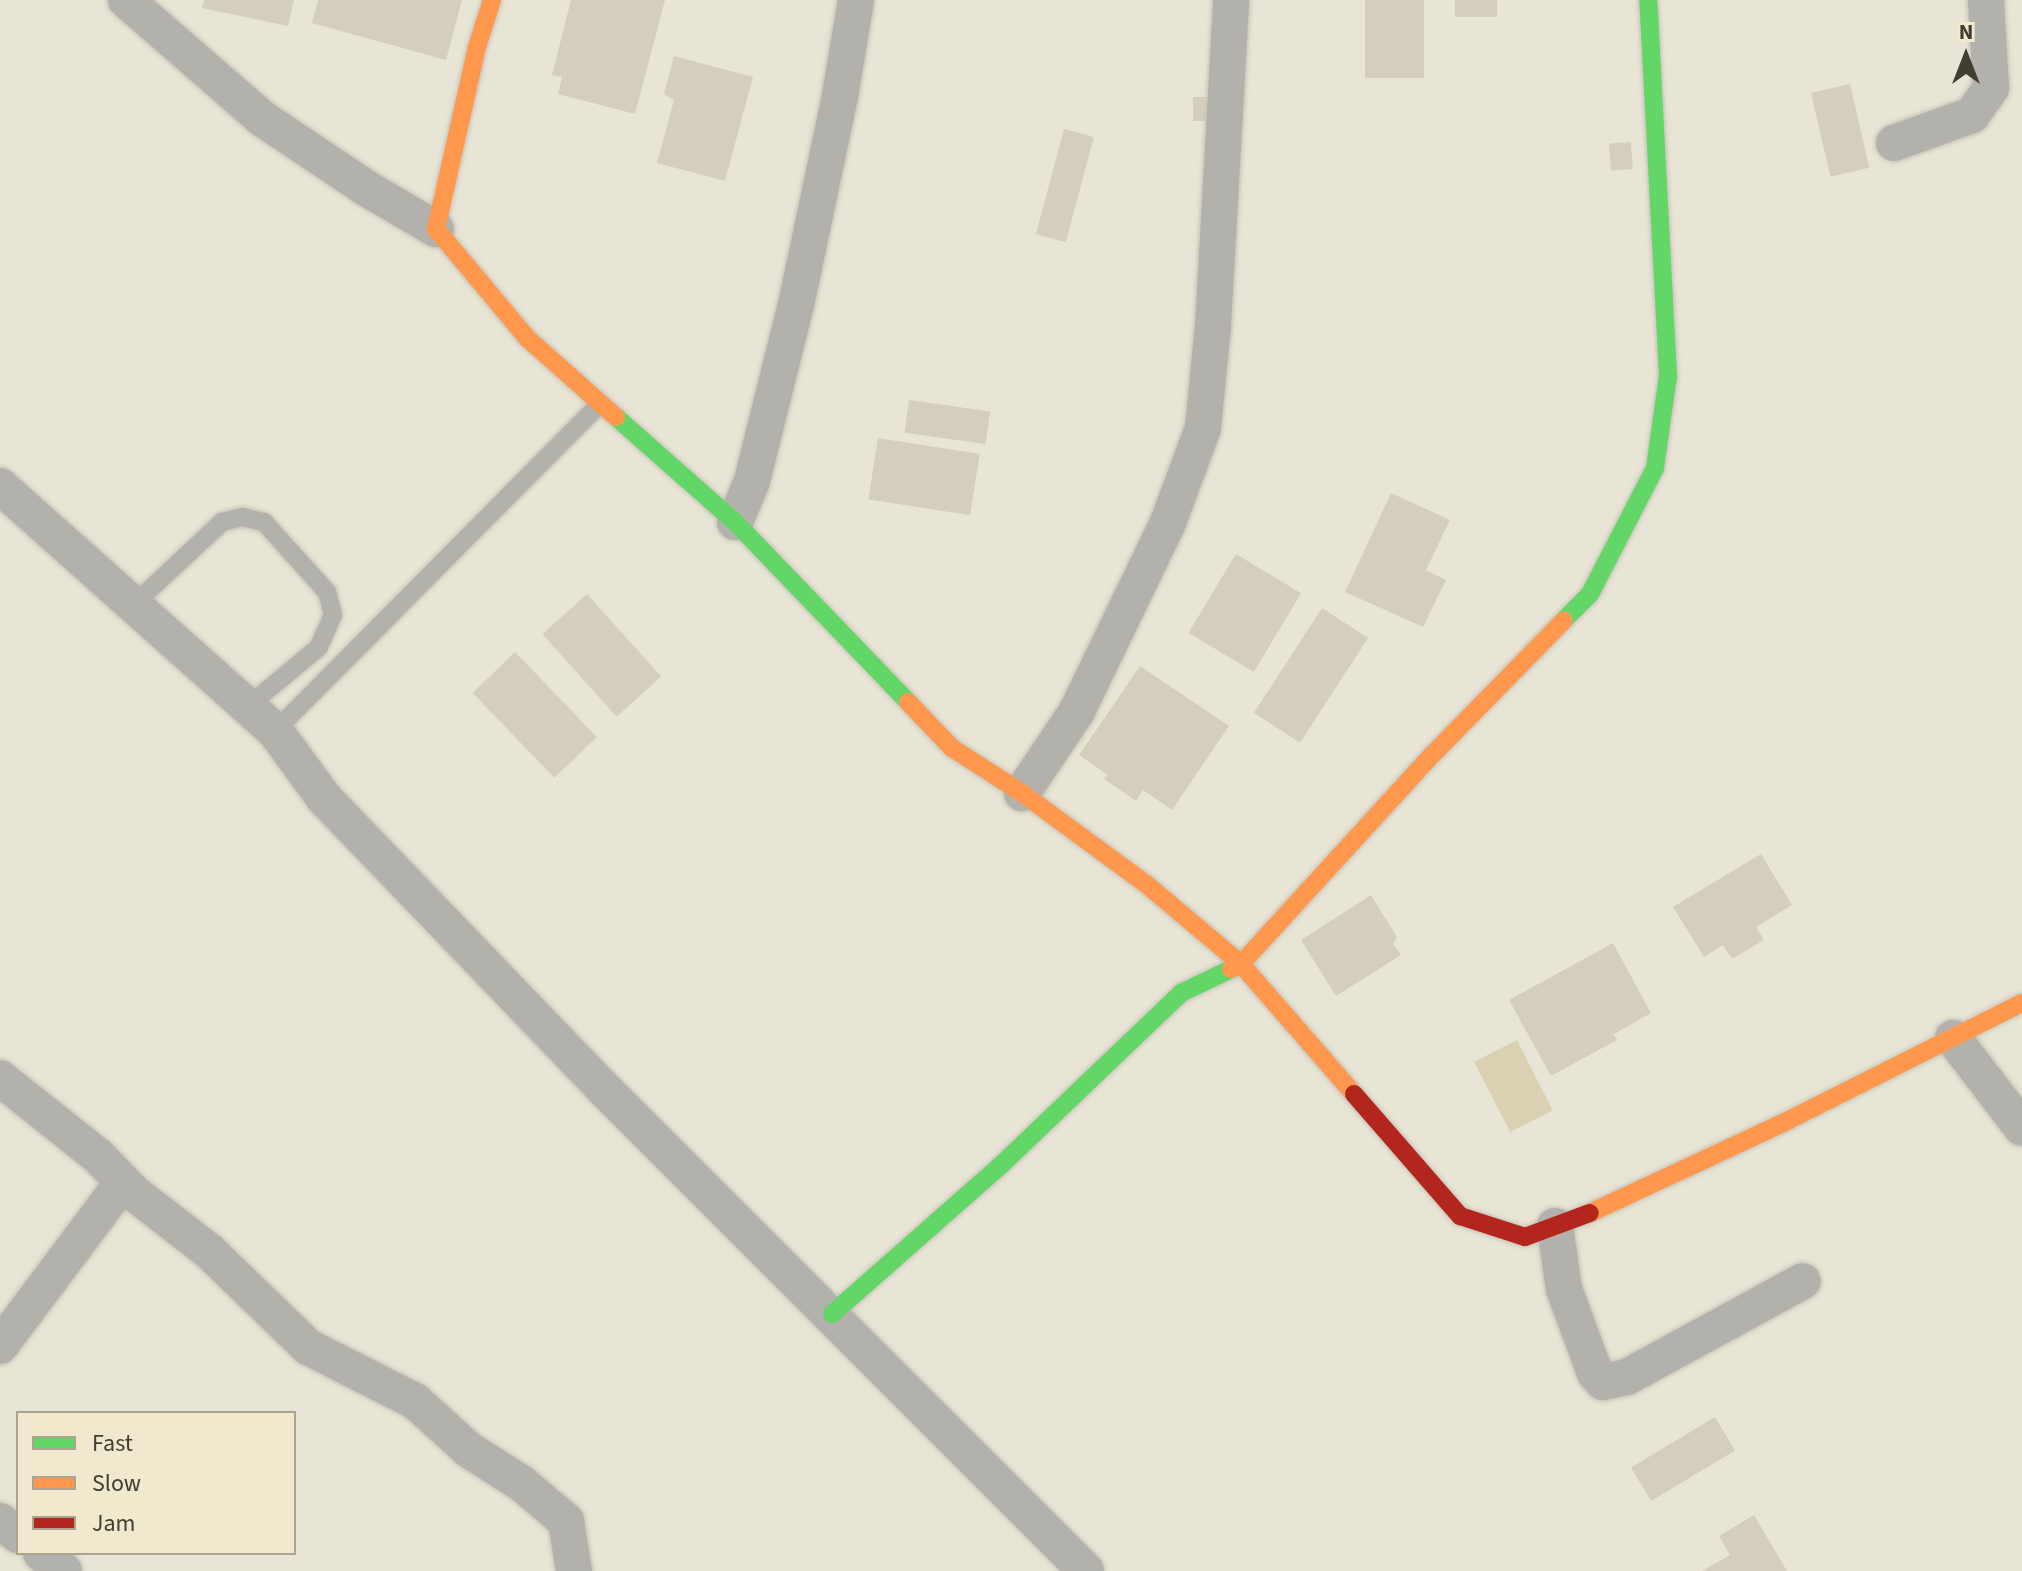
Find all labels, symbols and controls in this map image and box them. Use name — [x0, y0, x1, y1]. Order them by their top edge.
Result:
north arrow — [1926, 16, 2006, 96]
text: N — [1959, 16, 1973, 48]
legend — [16, 1411, 296, 1555]
text: Fast — [92, 1426, 133, 1461]
text: Slow — [92, 1466, 141, 1501]
text: Jam — [92, 1506, 136, 1541]

